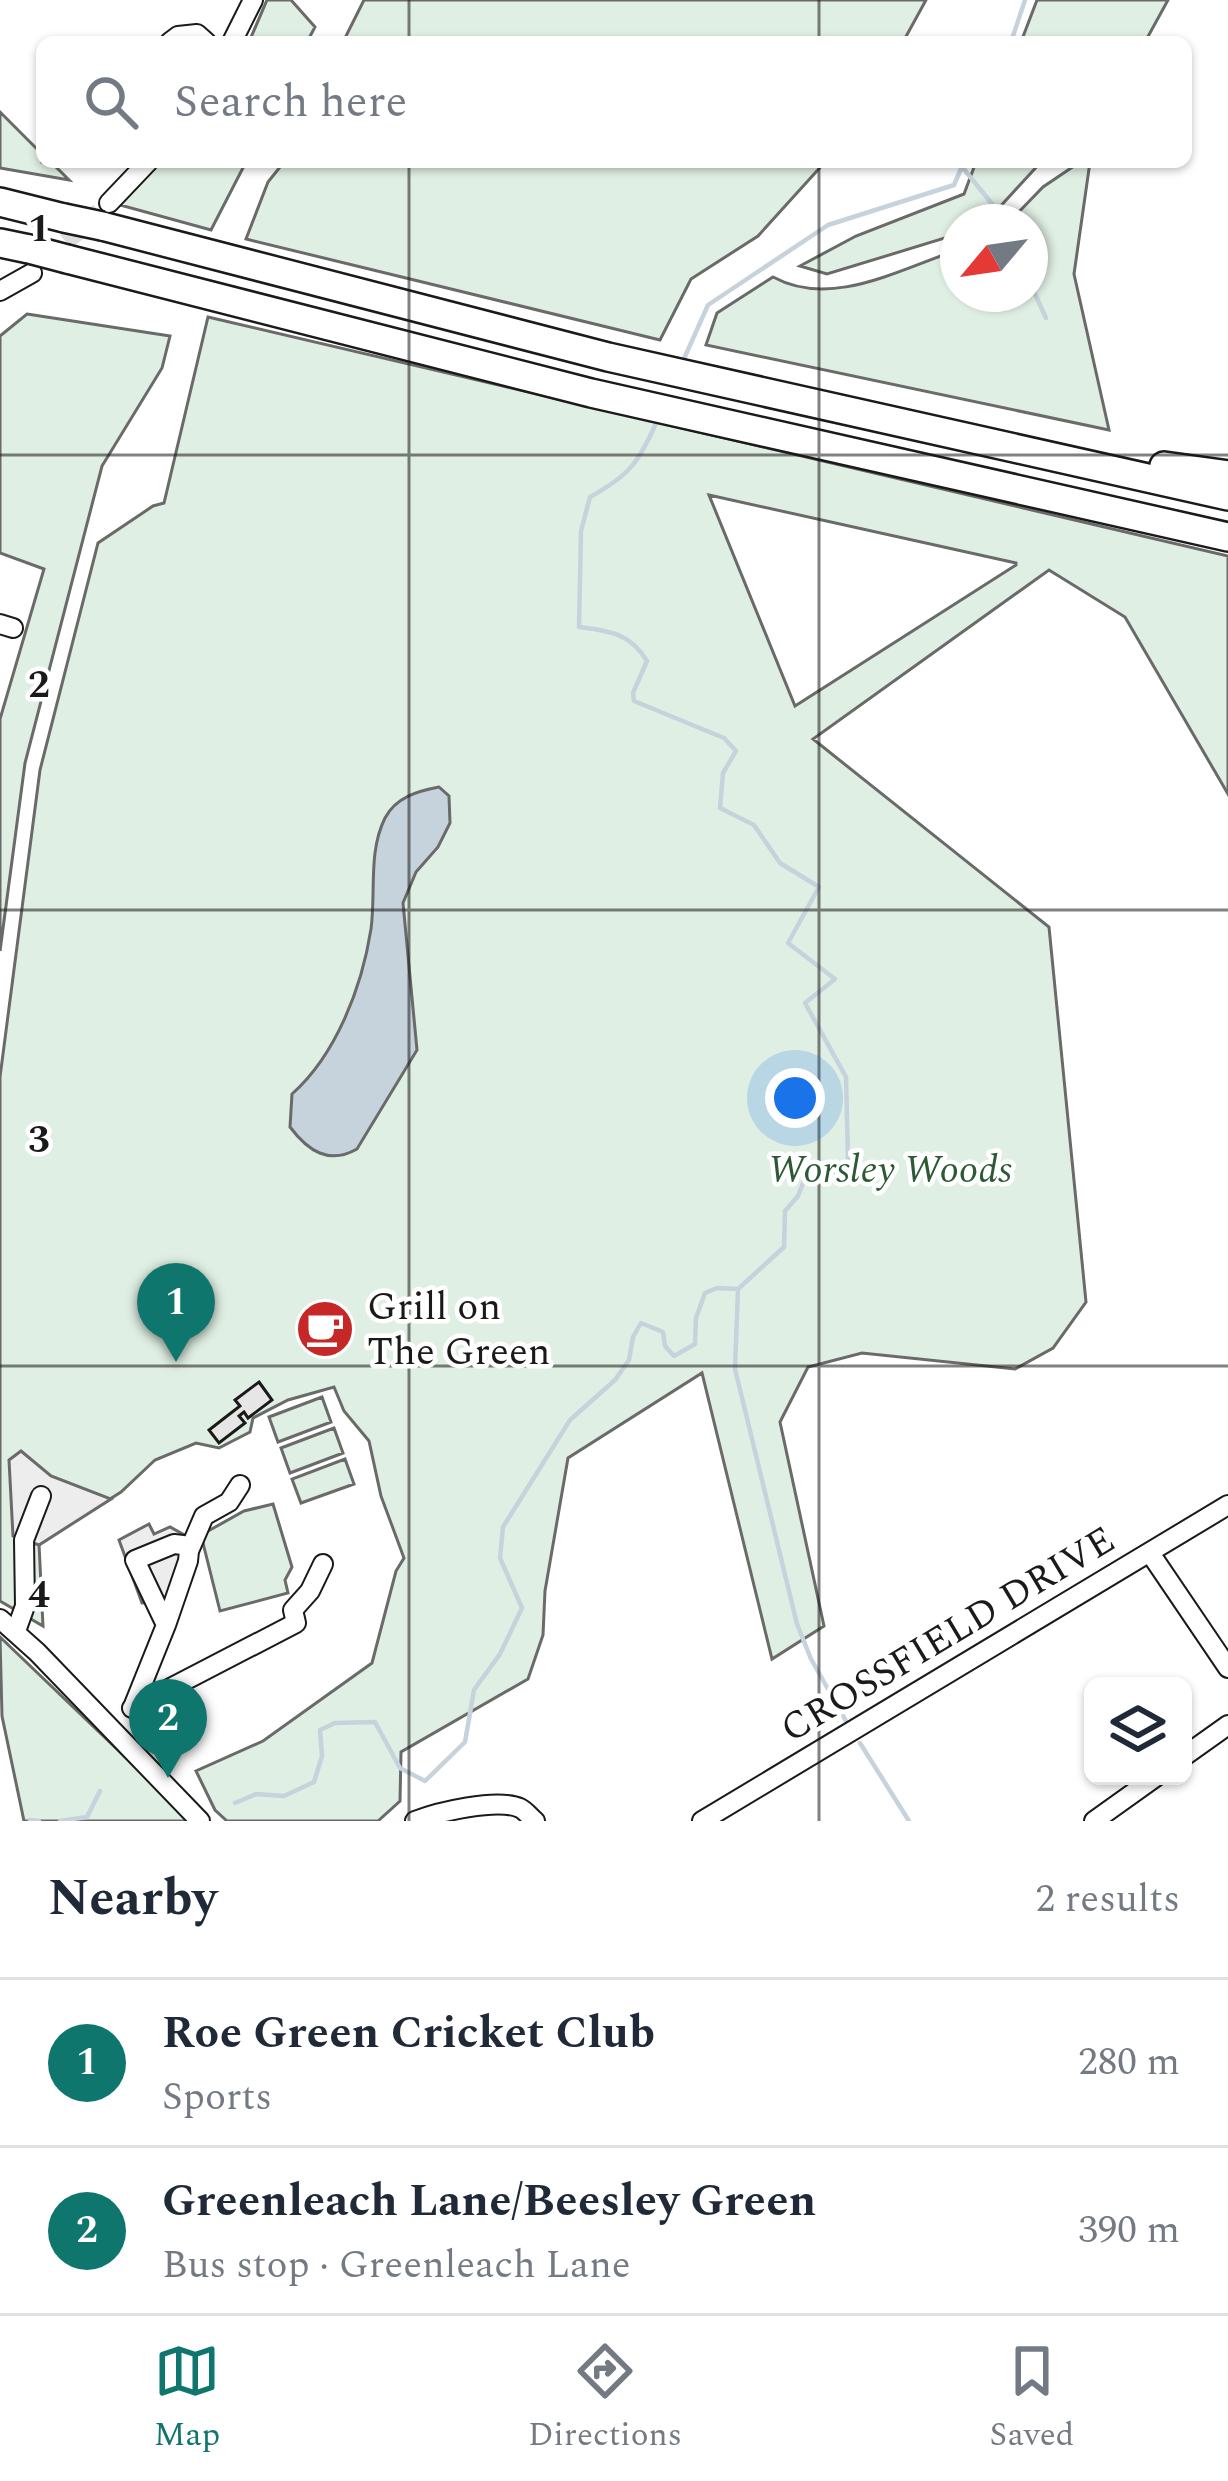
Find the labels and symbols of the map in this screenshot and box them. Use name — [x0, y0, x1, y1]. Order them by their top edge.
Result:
text: 1 — [28, 200, 50, 259]
north arrow — [940, 204, 1048, 312]
text: 2 — [28, 656, 50, 715]
your location — [765, 1068, 825, 1128]
text: 3 — [28, 1111, 50, 1170]
park label: Worsley Woods — [768, 1141, 1012, 1200]
pin: 1 — [137, 1263, 215, 1362]
place label: Grill on The Green — [367, 1278, 551, 1382]
cafe icon: Grill on The Green — [294, 1298, 356, 1360]
street label: CROSSFIELD DRIVE — [769, 1512, 1127, 1758]
text: 4 — [28, 1566, 50, 1625]
pin: 2 — [129, 1679, 207, 1778]

